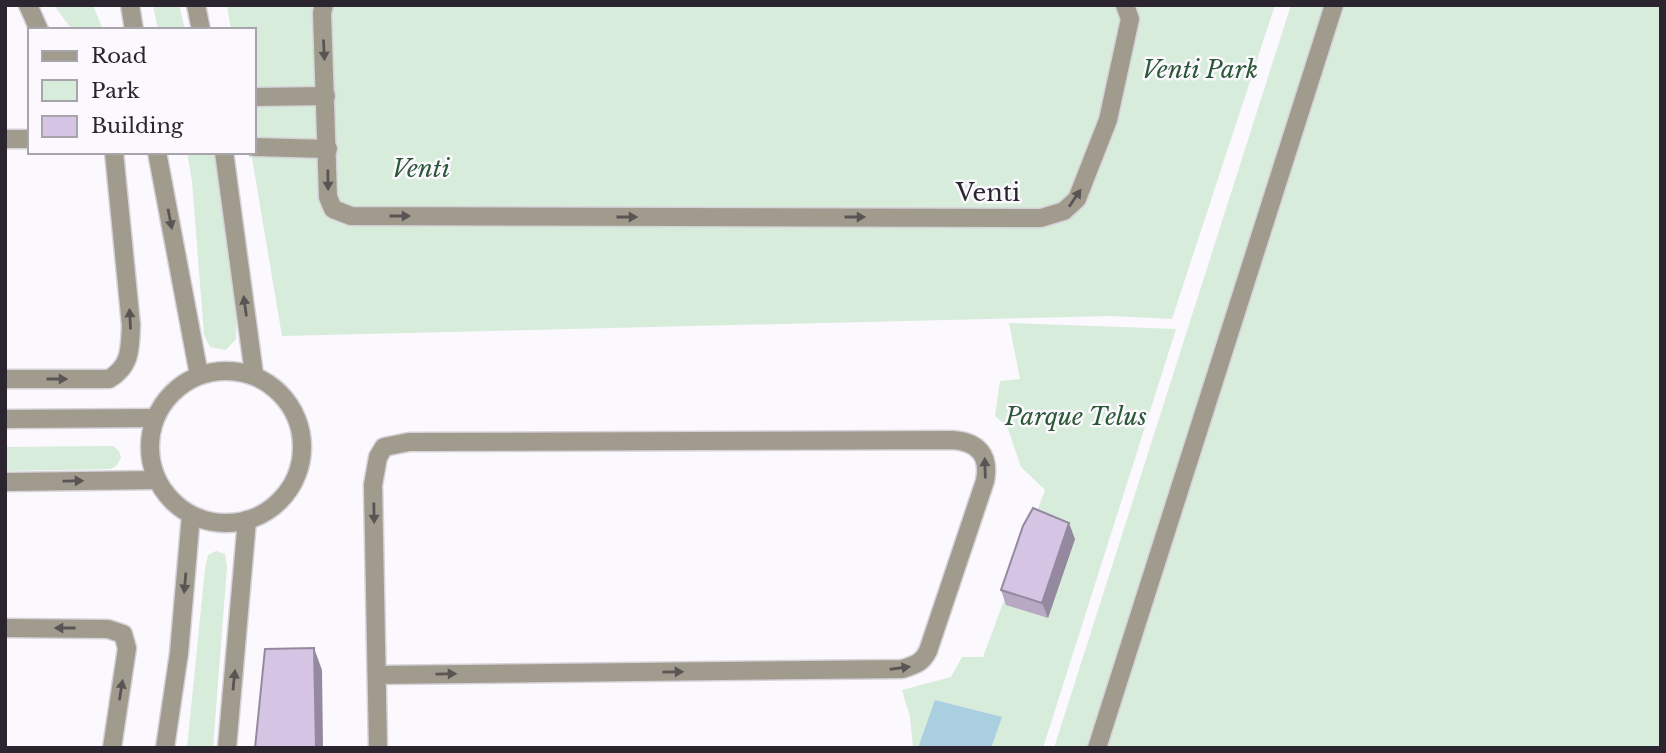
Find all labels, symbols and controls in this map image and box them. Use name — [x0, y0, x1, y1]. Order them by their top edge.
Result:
legend — [28, 28, 256, 154]
one-way arrow — [319, 40, 330, 62]
text: Road — [91, 43, 147, 69]
park label: Venti Park — [1142, 55, 1258, 84]
text: Park — [91, 78, 140, 104]
text: Building — [91, 113, 184, 139]
park label: Venti — [392, 154, 451, 183]
one-way arrow — [322, 169, 334, 191]
street label: Venti — [955, 178, 1020, 207]
one-way arrow — [1067, 189, 1081, 208]
one-way arrow — [165, 208, 176, 230]
one-way arrow — [389, 210, 411, 222]
one-way arrow — [617, 211, 639, 223]
one-way arrow — [844, 212, 866, 223]
one-way arrow — [239, 295, 250, 317]
one-way arrow — [124, 308, 135, 330]
one-way arrow — [47, 373, 69, 385]
park label: Parque Telus — [1004, 402, 1147, 431]
one-way arrow — [979, 457, 990, 479]
one-way arrow — [63, 475, 85, 487]
one-way arrow — [368, 502, 379, 524]
one-way arrow — [179, 573, 190, 595]
one-way arrow — [53, 623, 75, 634]
one-way arrow — [889, 662, 911, 673]
one-way arrow — [662, 666, 684, 677]
one-way arrow — [435, 668, 457, 680]
one-way arrow — [229, 669, 240, 691]
one-way arrow — [116, 679, 127, 701]

